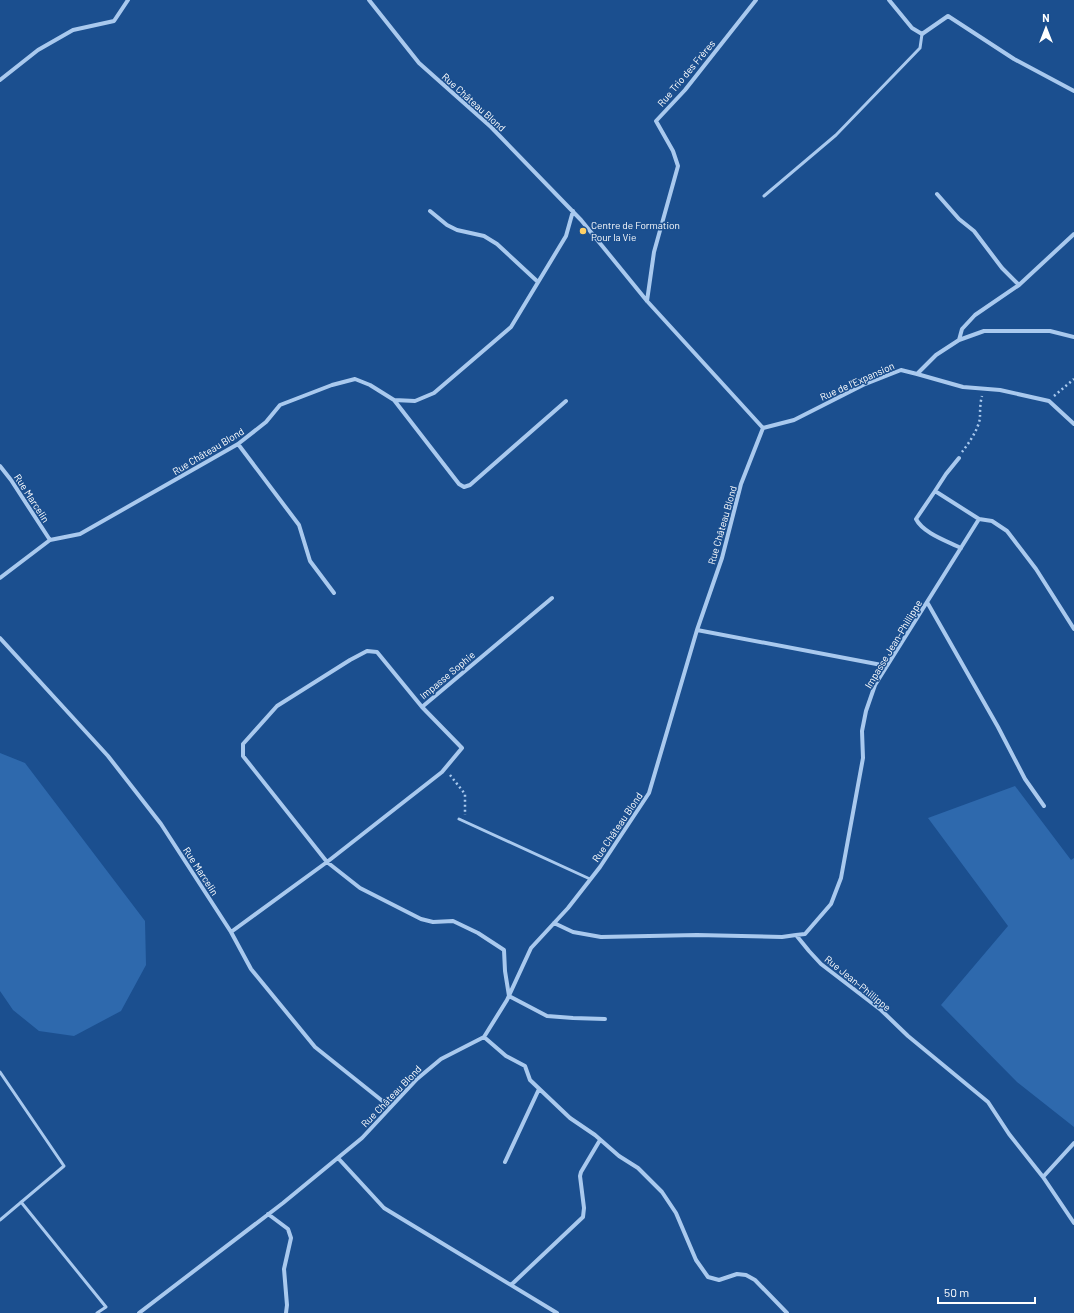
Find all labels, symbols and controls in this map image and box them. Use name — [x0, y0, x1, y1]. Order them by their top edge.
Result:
north arrow — [1026, 8, 1066, 48]
text: N — [1042, 11, 1050, 24]
street label: Rue Trio des Frères — [655, 37, 717, 109]
street label: Rue Château Blond — [440, 70, 508, 134]
place label: Centre de Formation Pour la Vie — [591, 219, 680, 243]
marker: Centre de Formation Pour la Vie — [578, 226, 588, 236]
street label: Rue de l'Expansion — [818, 359, 896, 403]
street label: Rue Château Blond — [170, 425, 246, 477]
street label: Rue Marcelin — [12, 471, 52, 525]
street label: Rue Château Blond — [705, 484, 739, 566]
street label: Impasse Jean-Phillippe — [862, 598, 924, 690]
street label: Impasse Sophie — [417, 648, 477, 702]
street label: Rue Château Blond — [589, 790, 645, 864]
street label: Rue Marcelin — [181, 844, 221, 898]
street label: Rue Jean-Phillippe — [823, 953, 893, 1013]
street label: Rue Château Blond — [358, 1063, 424, 1129]
scale bar — [938, 1279, 1035, 1305]
text: 50 m — [944, 1285, 969, 1299]

